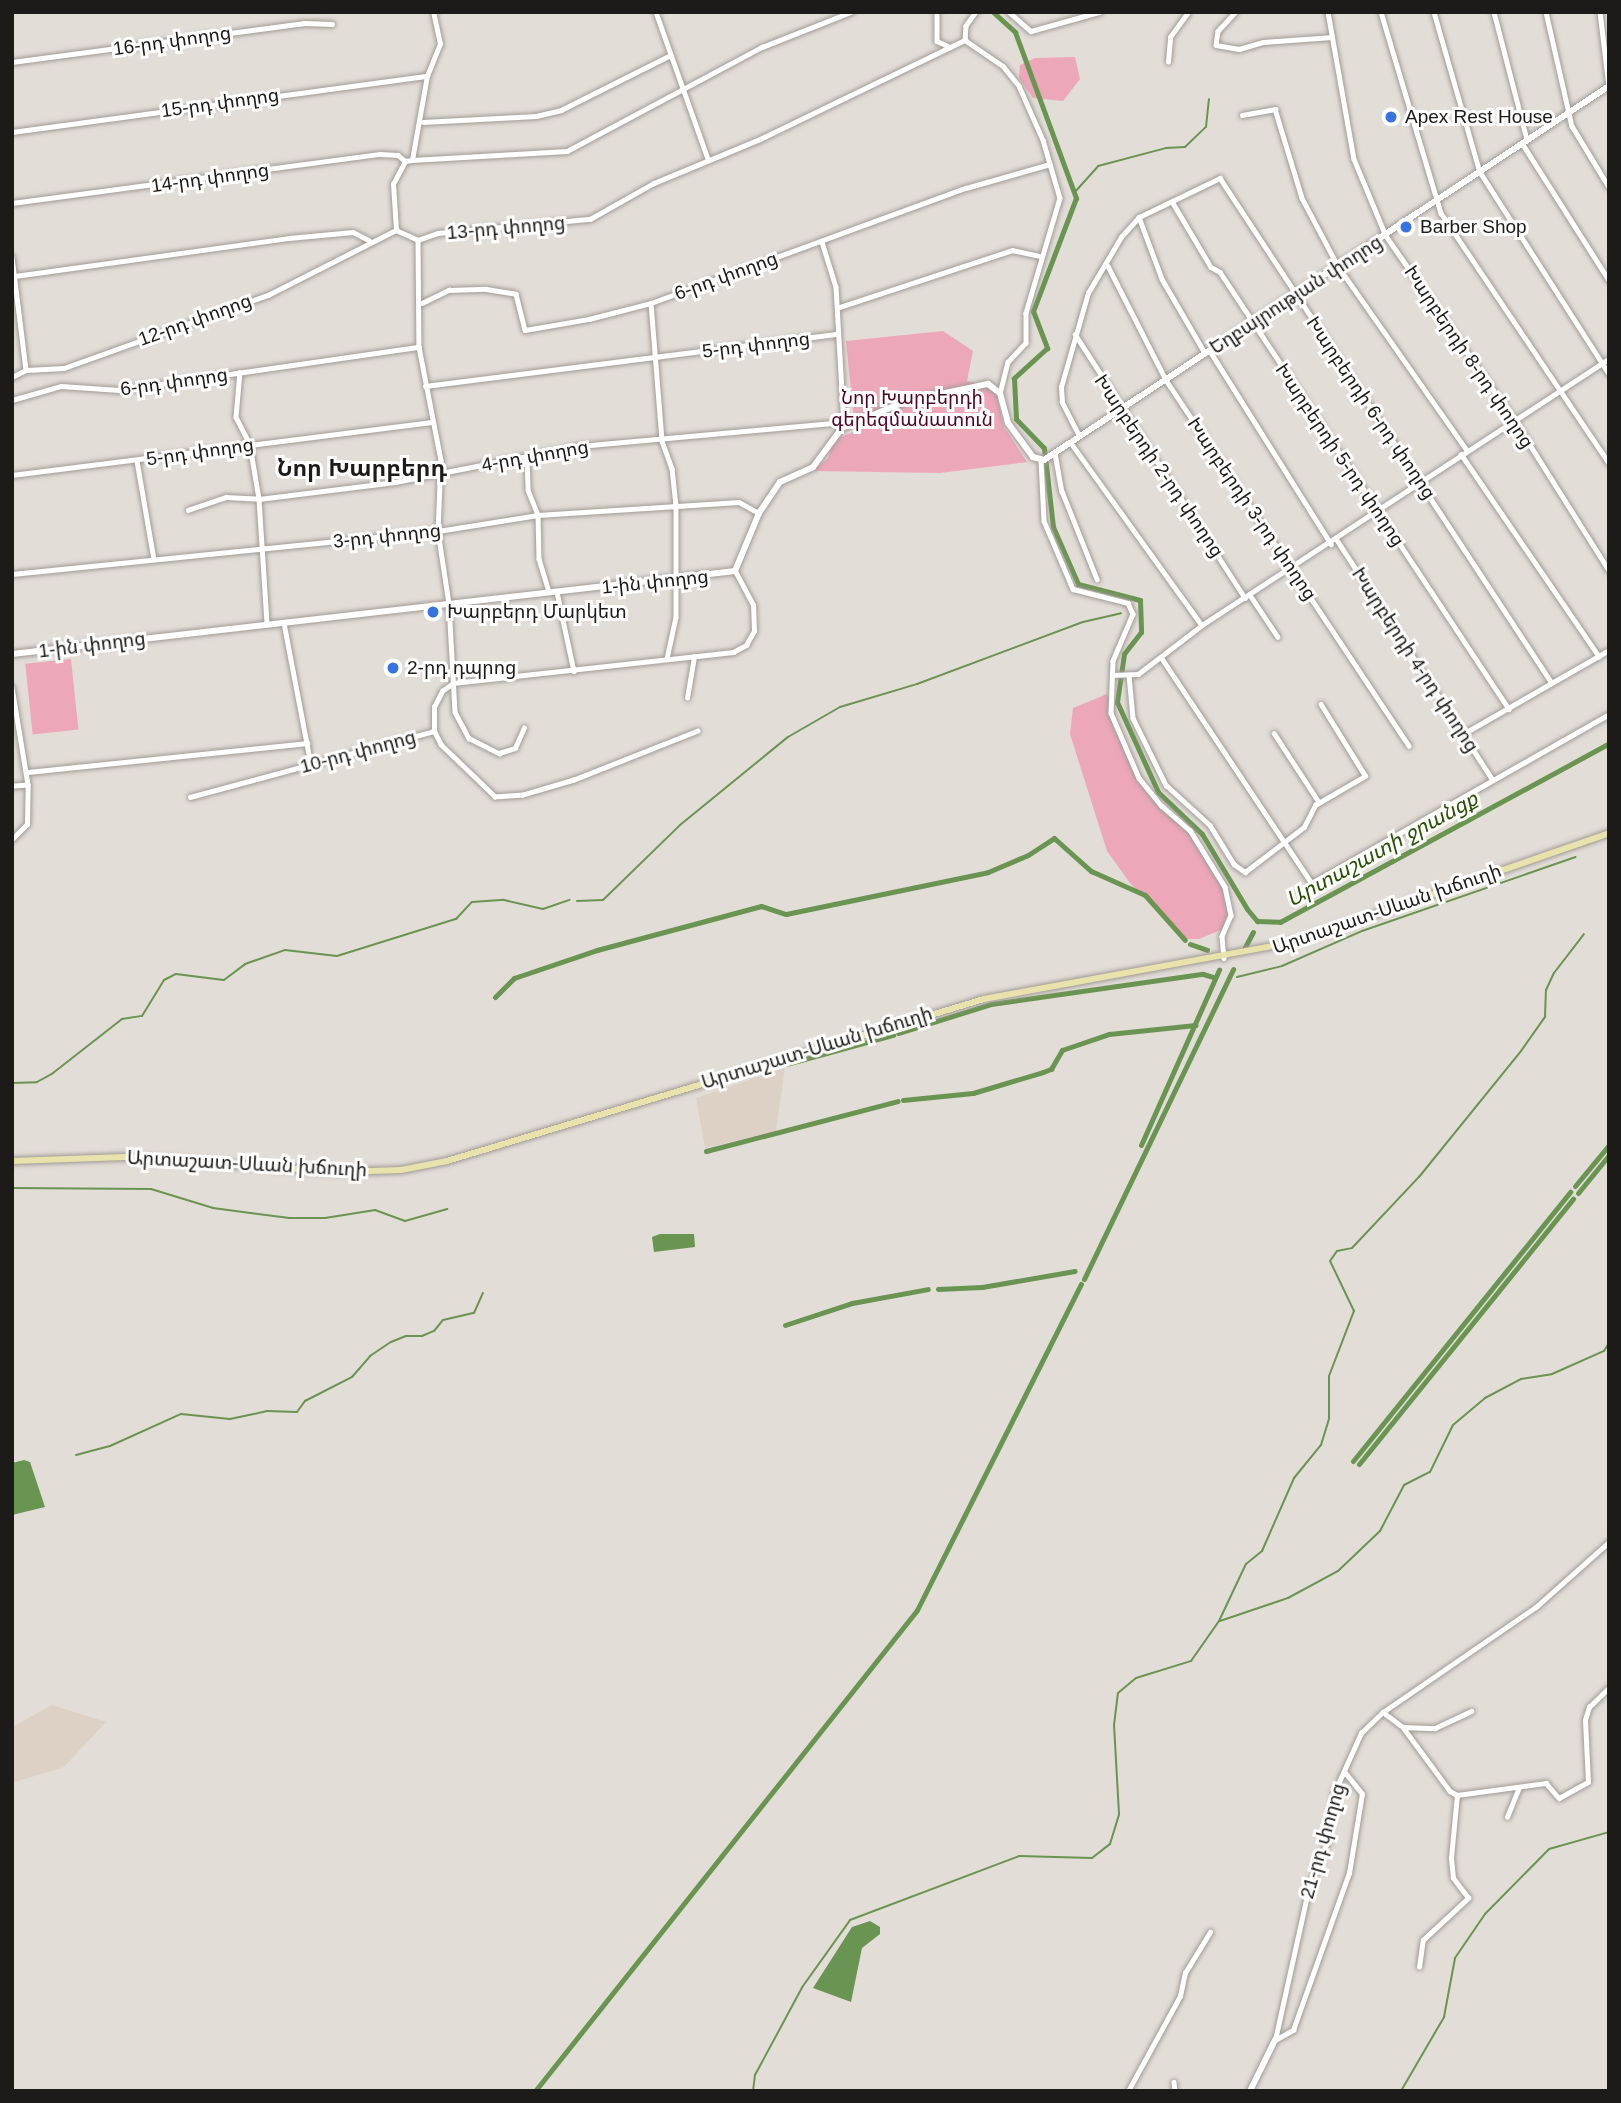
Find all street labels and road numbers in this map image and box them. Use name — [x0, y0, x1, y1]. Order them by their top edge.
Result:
street label: 16-րդ փողոց — [112, 21, 232, 61]
street label: 15-րդ փողոց — [160, 83, 280, 123]
street label: 14-րդ փողոց — [150, 158, 270, 198]
street label: 13-րդ փողոց — [446, 211, 566, 245]
street label: Եղբայրության փողոց — [1205, 231, 1387, 359]
street label: 6-րդ փողոց — [671, 247, 781, 305]
street label: Խարբերդի 8-րդ փողոց — [1399, 261, 1539, 453]
street label: 12-րդ փողոց — [135, 289, 255, 351]
street label: Խարբերդի 6-րդ փողոց — [1301, 312, 1441, 504]
street label: 5-րդ փողոց — [701, 327, 811, 363]
street label: Խարբերդի 5-րդ փողոց — [1270, 359, 1410, 551]
street label: 6-րդ փողոց — [119, 363, 229, 401]
street label: Խարբերդի 2-րդ փողոց — [1089, 370, 1229, 562]
street label: Խարբերդի 3-րդ փողոց — [1182, 413, 1322, 605]
street label: 5-րդ փողոց — [145, 433, 255, 471]
street label: 4-րդ փողոց — [480, 435, 590, 477]
street label: 3-րդ փողոց — [332, 519, 442, 553]
street label: Խարբերդի 4-րդ փողոց — [1347, 563, 1483, 757]
street label: 1-ին փողոց — [600, 565, 710, 599]
street label: 1-ին փողոց — [37, 627, 147, 663]
street label: 10-րդ փողոց — [298, 726, 418, 778]
street label: Արտաշատ-Սևան խճուղի — [1270, 859, 1504, 959]
street label: Արտաշատ-Սևան խճուղի — [699, 1002, 935, 1094]
street label: Արտաշատ-Սևան խճուղի — [126, 1146, 368, 1182]
street label: 21-րդ փողոց — [1296, 1781, 1350, 1901]

